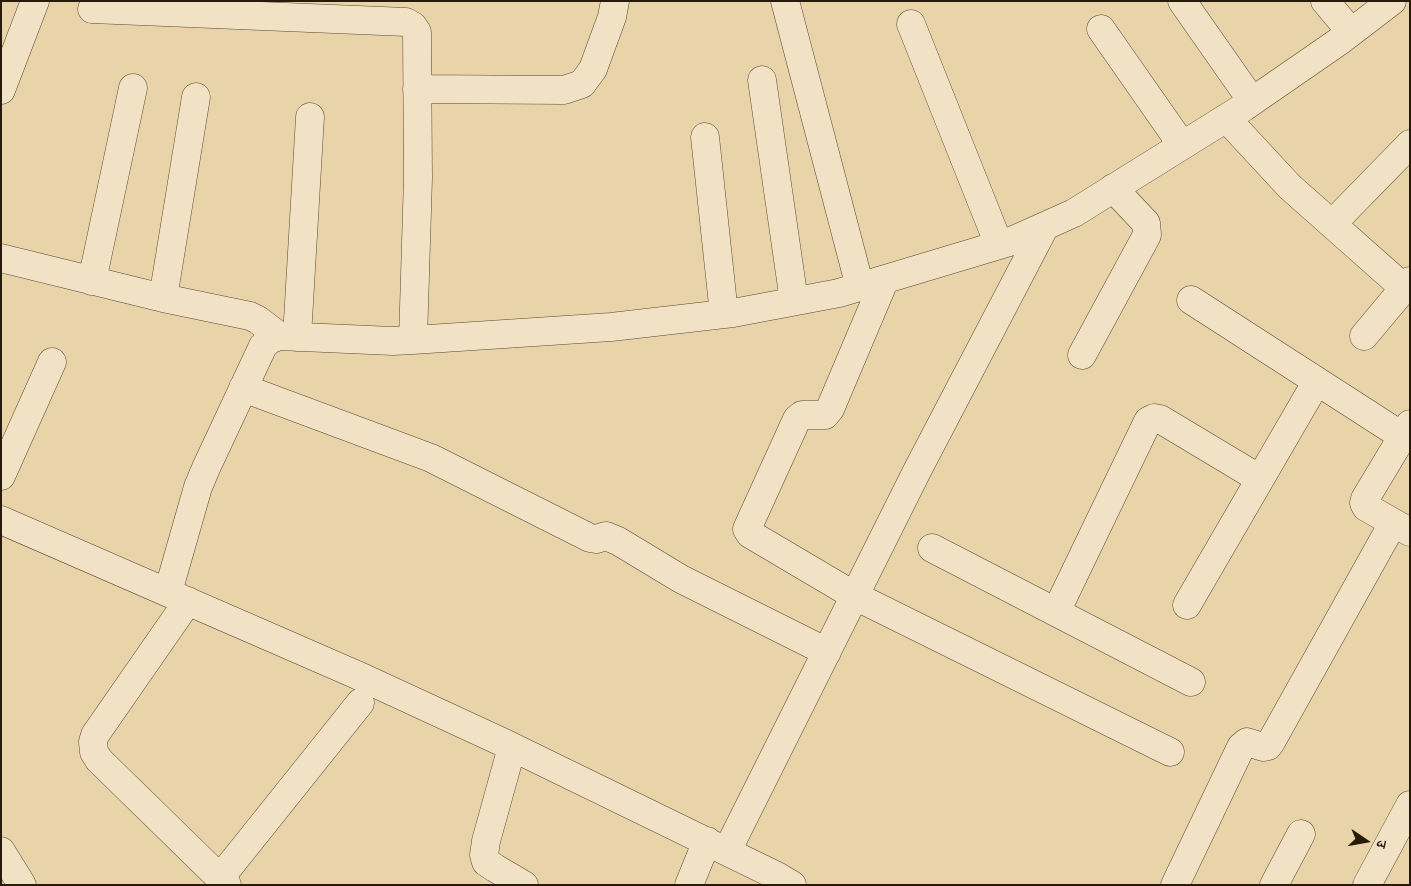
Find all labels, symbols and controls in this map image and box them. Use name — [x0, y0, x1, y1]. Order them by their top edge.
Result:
north arrow — [1341, 816, 1391, 866]
text: उ — [1371, 839, 1390, 849]

